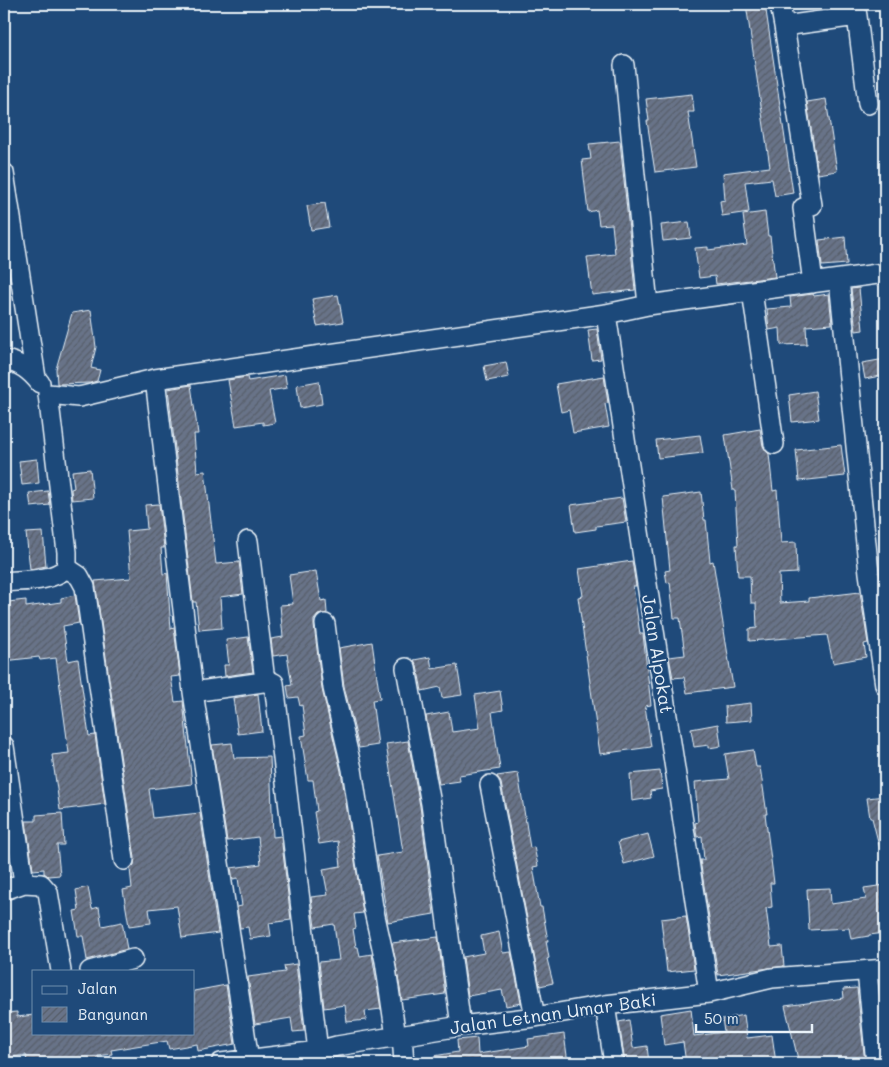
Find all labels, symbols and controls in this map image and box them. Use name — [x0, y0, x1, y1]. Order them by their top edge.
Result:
street label: Jalan Alpokat — [637, 593, 679, 715]
legend — [32, 970, 195, 1034]
text: Jalan — [78, 978, 117, 998]
street label: Jalan Letnan Umar Baki — [448, 987, 658, 1039]
scale bar — [696, 1002, 813, 1034]
text: Bangunan — [78, 1004, 148, 1024]
text: 50 m — [704, 1008, 739, 1028]

